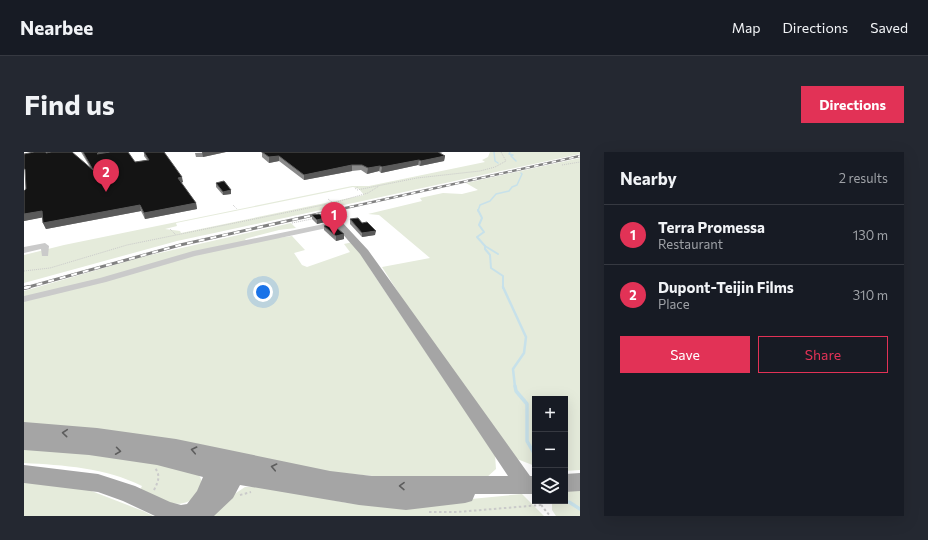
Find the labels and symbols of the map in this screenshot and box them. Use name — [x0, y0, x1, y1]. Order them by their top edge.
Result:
pin: 2 — [93, 159, 119, 192]
pin: 1 — [321, 202, 347, 235]
your location — [253, 282, 273, 302]
one-way arrow — [62, 428, 68, 437]
one-way arrow — [115, 446, 122, 455]
one-way arrow — [191, 447, 197, 455]
one-way arrow — [271, 464, 277, 472]
one-way arrow — [399, 482, 405, 490]

